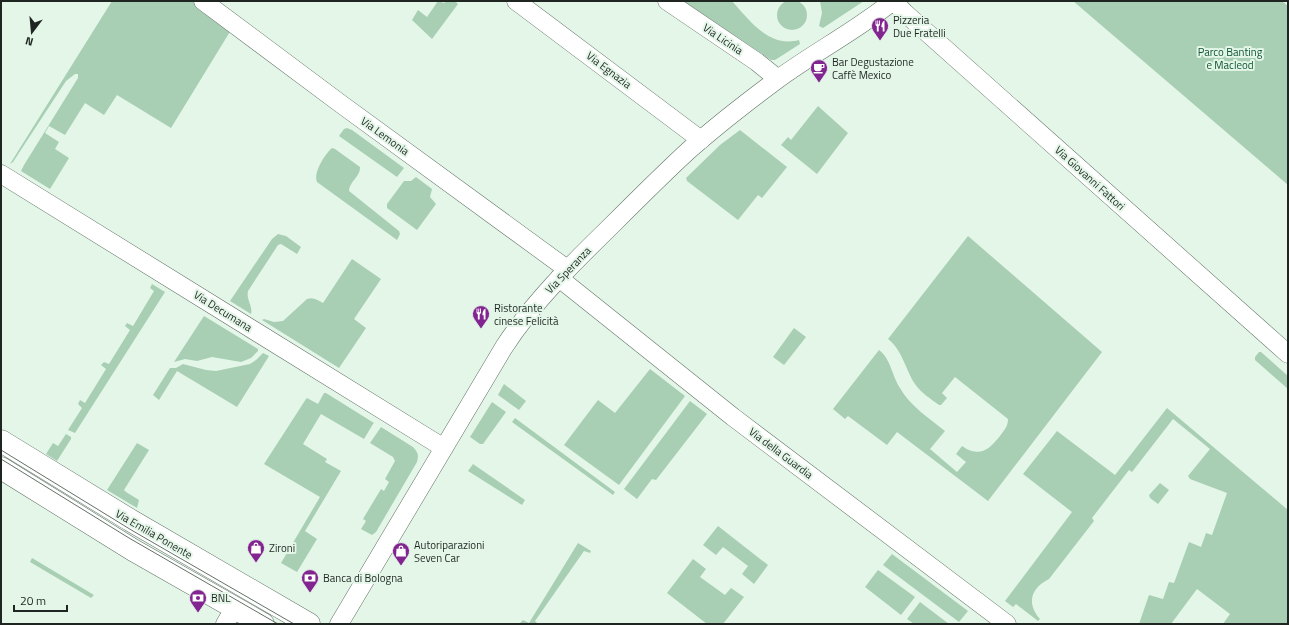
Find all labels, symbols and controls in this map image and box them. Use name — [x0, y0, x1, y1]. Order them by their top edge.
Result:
north arrow — [12, 12, 52, 52]
place label: Pizzeria Due Fratelli — [893, 12, 946, 41]
restaurant icon: Pizzeria Due Fratelli — [870, 16, 890, 41]
street label: Via Licinia — [700, 20, 747, 59]
text: N — [23, 33, 35, 50]
park label: Parco Banting e Macleod — [1198, 44, 1263, 73]
street label: Via Egnazia — [583, 48, 635, 93]
place label: Bar Degustazione Caffè Mexico — [832, 54, 914, 83]
cafe icon: Bar Degustazione Caffè Mexico — [809, 58, 829, 83]
street label: Via Lemonia — [358, 113, 413, 159]
street label: Via Giovanni Fattori — [1051, 142, 1129, 214]
street label: Via Speranza — [541, 243, 595, 297]
street label: Via Decumana — [191, 287, 256, 336]
place label: Ristorante cinese Felicità — [494, 300, 559, 329]
restaurant icon: Ristorante cinese Felicità — [471, 304, 491, 329]
street label: Via della Guardia — [746, 424, 817, 483]
street label: Via Emilia Ponente — [113, 505, 196, 563]
place label: Autoriparazioni Seven Car — [414, 537, 484, 566]
shop icon: Zironi — [246, 538, 266, 563]
place label: Zironi — [269, 540, 295, 556]
shop icon: Autoriparazioni Seven Car — [391, 541, 411, 566]
bank icon: Banca di Bologna — [300, 568, 320, 593]
place label: Banca di Bologna — [323, 570, 403, 586]
scale bar — [14, 587, 67, 613]
bank icon: BNL — [188, 588, 208, 613]
place label: BNL — [211, 590, 231, 606]
text: 20 m — [20, 591, 46, 610]

